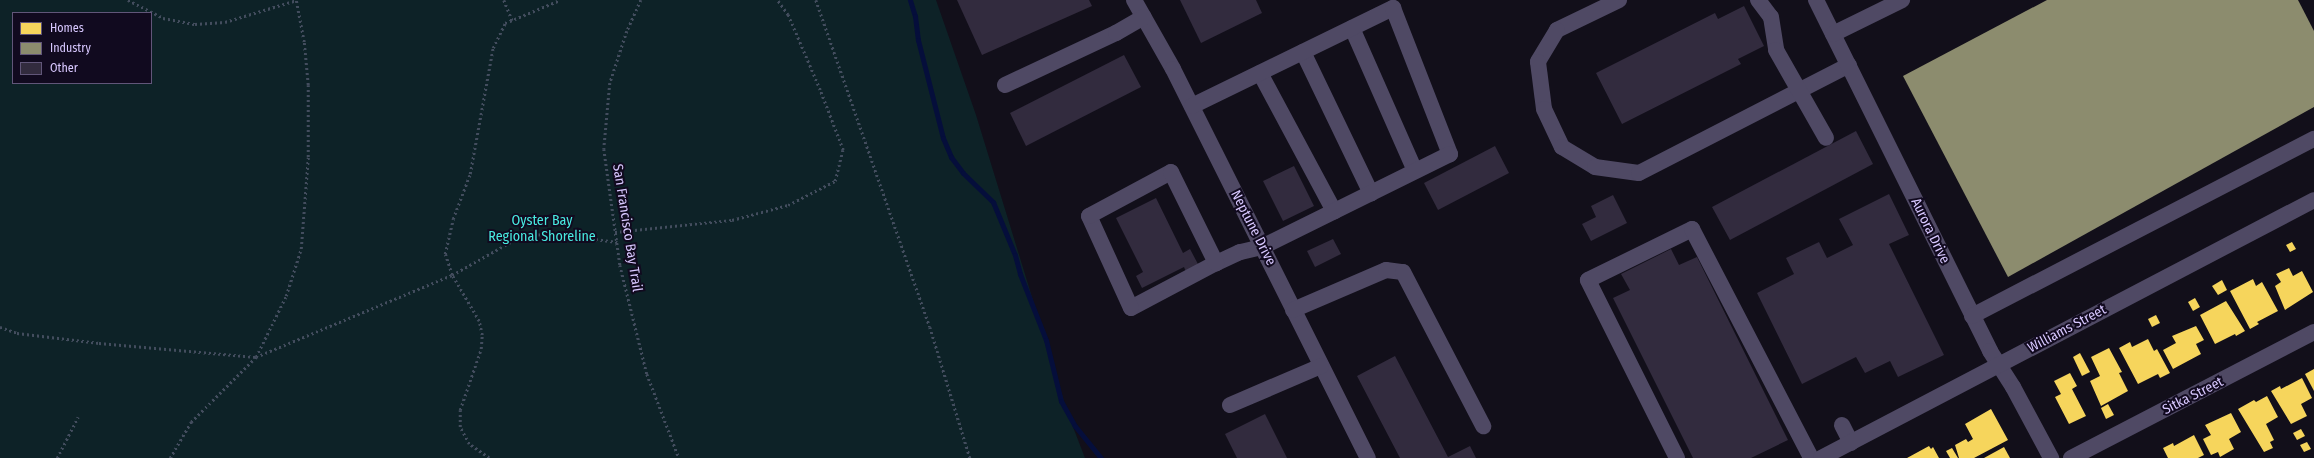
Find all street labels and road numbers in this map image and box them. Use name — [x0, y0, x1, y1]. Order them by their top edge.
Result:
street label: San Francisco Bay Trail — [609, 163, 645, 293]
street label: Neptune Drive — [1227, 188, 1279, 268]
street label: Aurora Drive — [1907, 196, 1953, 266]
street label: Williams Street — [2025, 301, 2109, 357]
street label: Sitka Street — [2160, 374, 2226, 418]

